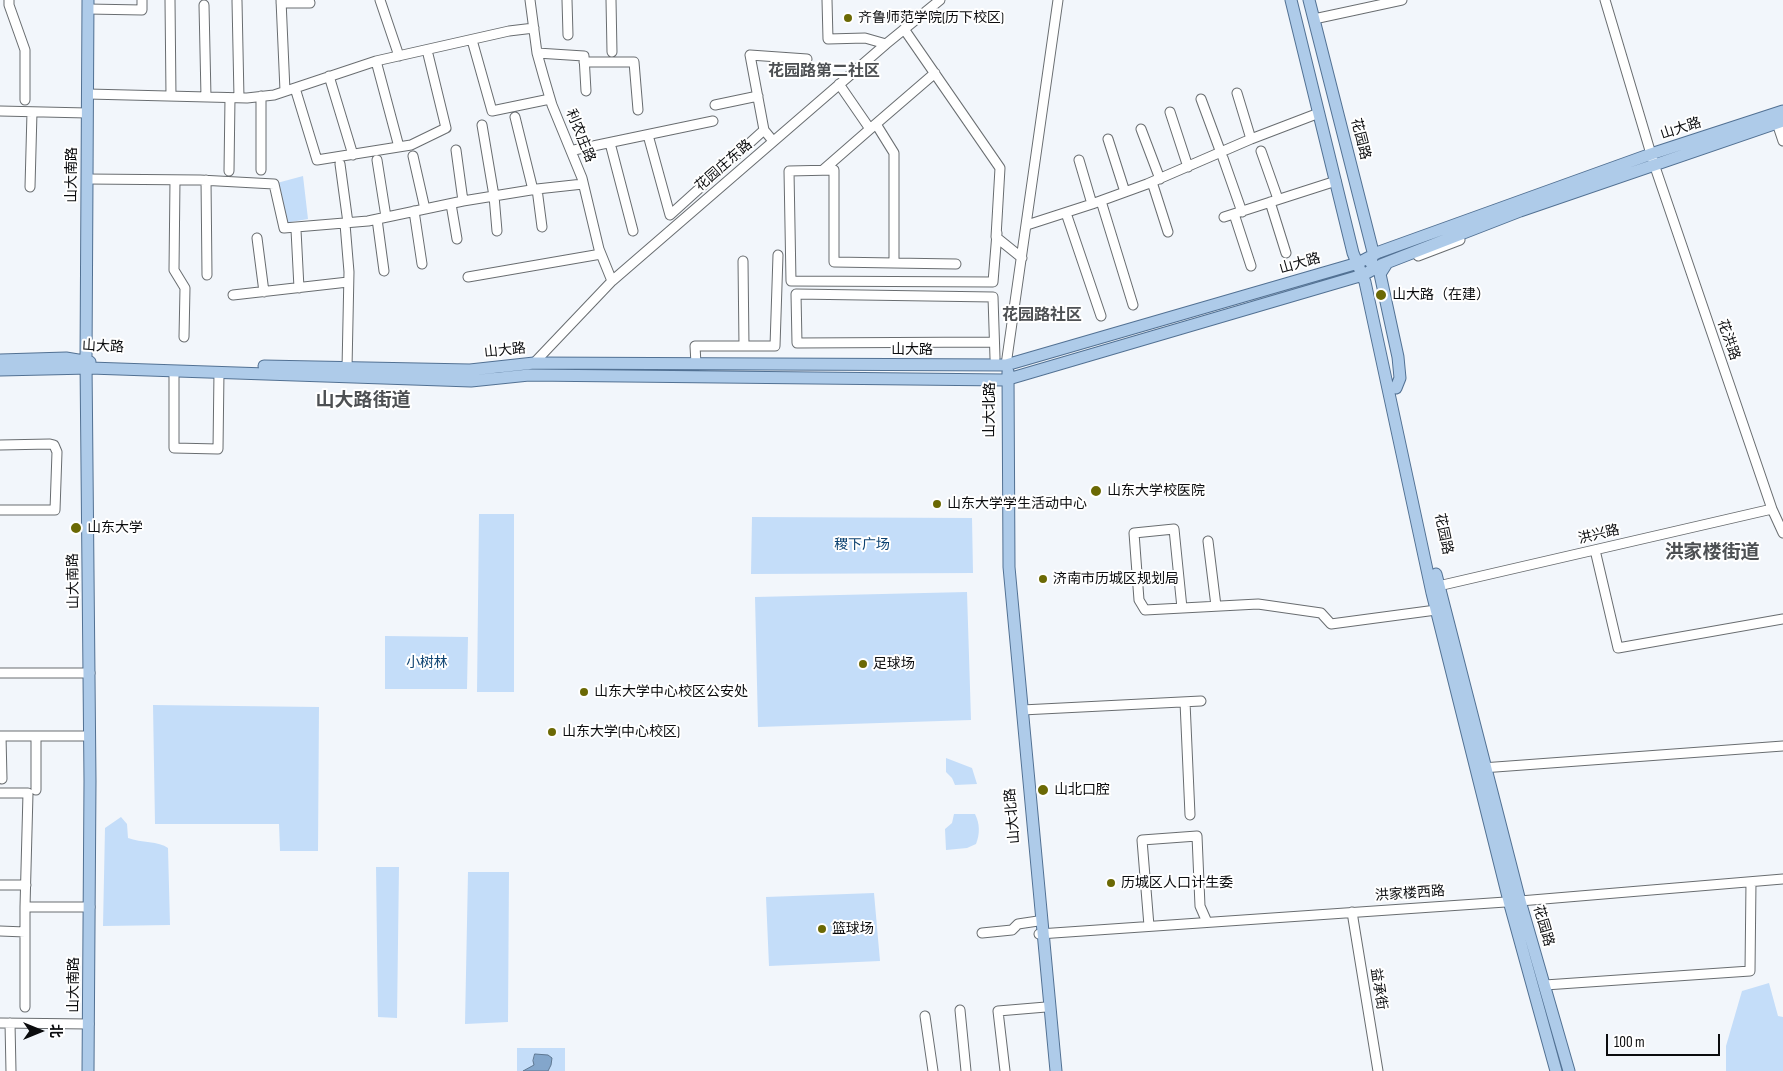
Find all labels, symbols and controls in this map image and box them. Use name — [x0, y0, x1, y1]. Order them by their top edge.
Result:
place label: 齐鲁师范学院(历下校区) — [858, 10, 1004, 26]
marker: 齐鲁师范学院(历下校区) — [842, 12, 854, 24]
district label: 花园路第二社区 — [768, 62, 880, 82]
street label: 利农庄路 — [562, 107, 598, 165]
street label: 山大路 — [1658, 115, 1704, 143]
street label: 花园路 — [1347, 117, 1373, 161]
street label: 花园庄东路 — [692, 137, 756, 195]
street label: 山大南路 — [64, 147, 80, 203]
street label: 山大路 — [1277, 250, 1323, 278]
place label: 山大路（在建） — [1392, 287, 1490, 303]
marker: 山大路（在建） — [1374, 288, 1388, 302]
district label: 花园路社区 — [1002, 306, 1082, 326]
street label: 花洪路 — [1713, 317, 1743, 363]
street label: 山大路 — [82, 338, 124, 356]
street label: 山大路 — [483, 340, 527, 362]
street label: 山大路 — [891, 342, 933, 358]
street label: 山大北路 — [982, 382, 998, 438]
district label: 山大路街道 — [316, 390, 410, 412]
place label: 山东大学校医院 — [1107, 483, 1205, 499]
marker: 山东大学校医院 — [1089, 484, 1103, 498]
place label: 山东大学学生活动中心 — [947, 496, 1087, 512]
marker: 山东大学学生活动中心 — [931, 498, 943, 510]
street label: 花园路 — [1430, 512, 1456, 556]
place label: 山东大学 — [87, 520, 143, 536]
marker: 山东大学 — [69, 521, 83, 535]
street label: 洪兴路 — [1577, 522, 1621, 548]
park label: 稷下广场 — [834, 537, 890, 553]
district label: 洪家楼街道 — [1665, 542, 1759, 564]
street label: 山大南路 — [65, 553, 83, 609]
place label: 济南市历城区规划局 — [1053, 571, 1179, 587]
marker: 济南市历城区规划局 — [1037, 573, 1049, 585]
park label: 小树林 — [406, 655, 448, 671]
place label: 足球场 — [873, 656, 915, 672]
marker: 足球场 — [857, 658, 869, 670]
place label: 山东大学中心校区公安处 — [594, 684, 748, 700]
marker: 山东大学中心校区公安处 — [578, 686, 590, 698]
place label: 山东大学(中心校区) — [562, 724, 680, 740]
marker: 山东大学(中心校区) — [546, 726, 558, 738]
place label: 山北口腔 — [1054, 782, 1110, 798]
marker: 山北口腔 — [1036, 783, 1050, 797]
street label: 山大北路 — [1002, 787, 1024, 845]
place label: 历城区人口计生委 — [1121, 875, 1233, 891]
marker: 历城区人口计生委 — [1105, 877, 1117, 889]
street label: 洪家楼西路 — [1374, 883, 1446, 905]
street label: 花园路 — [1529, 903, 1557, 949]
place label: 篮球场 — [832, 921, 874, 937]
marker: 篮球场 — [816, 923, 828, 935]
street label: 山大南路 — [66, 957, 82, 1013]
street label: 益承街 — [1366, 967, 1390, 1011]
north arrow — [15, 1006, 65, 1056]
text: 北 — [47, 1024, 64, 1038]
scale bar — [1608, 1024, 1722, 1056]
text: 100 m — [1614, 1033, 1645, 1052]

